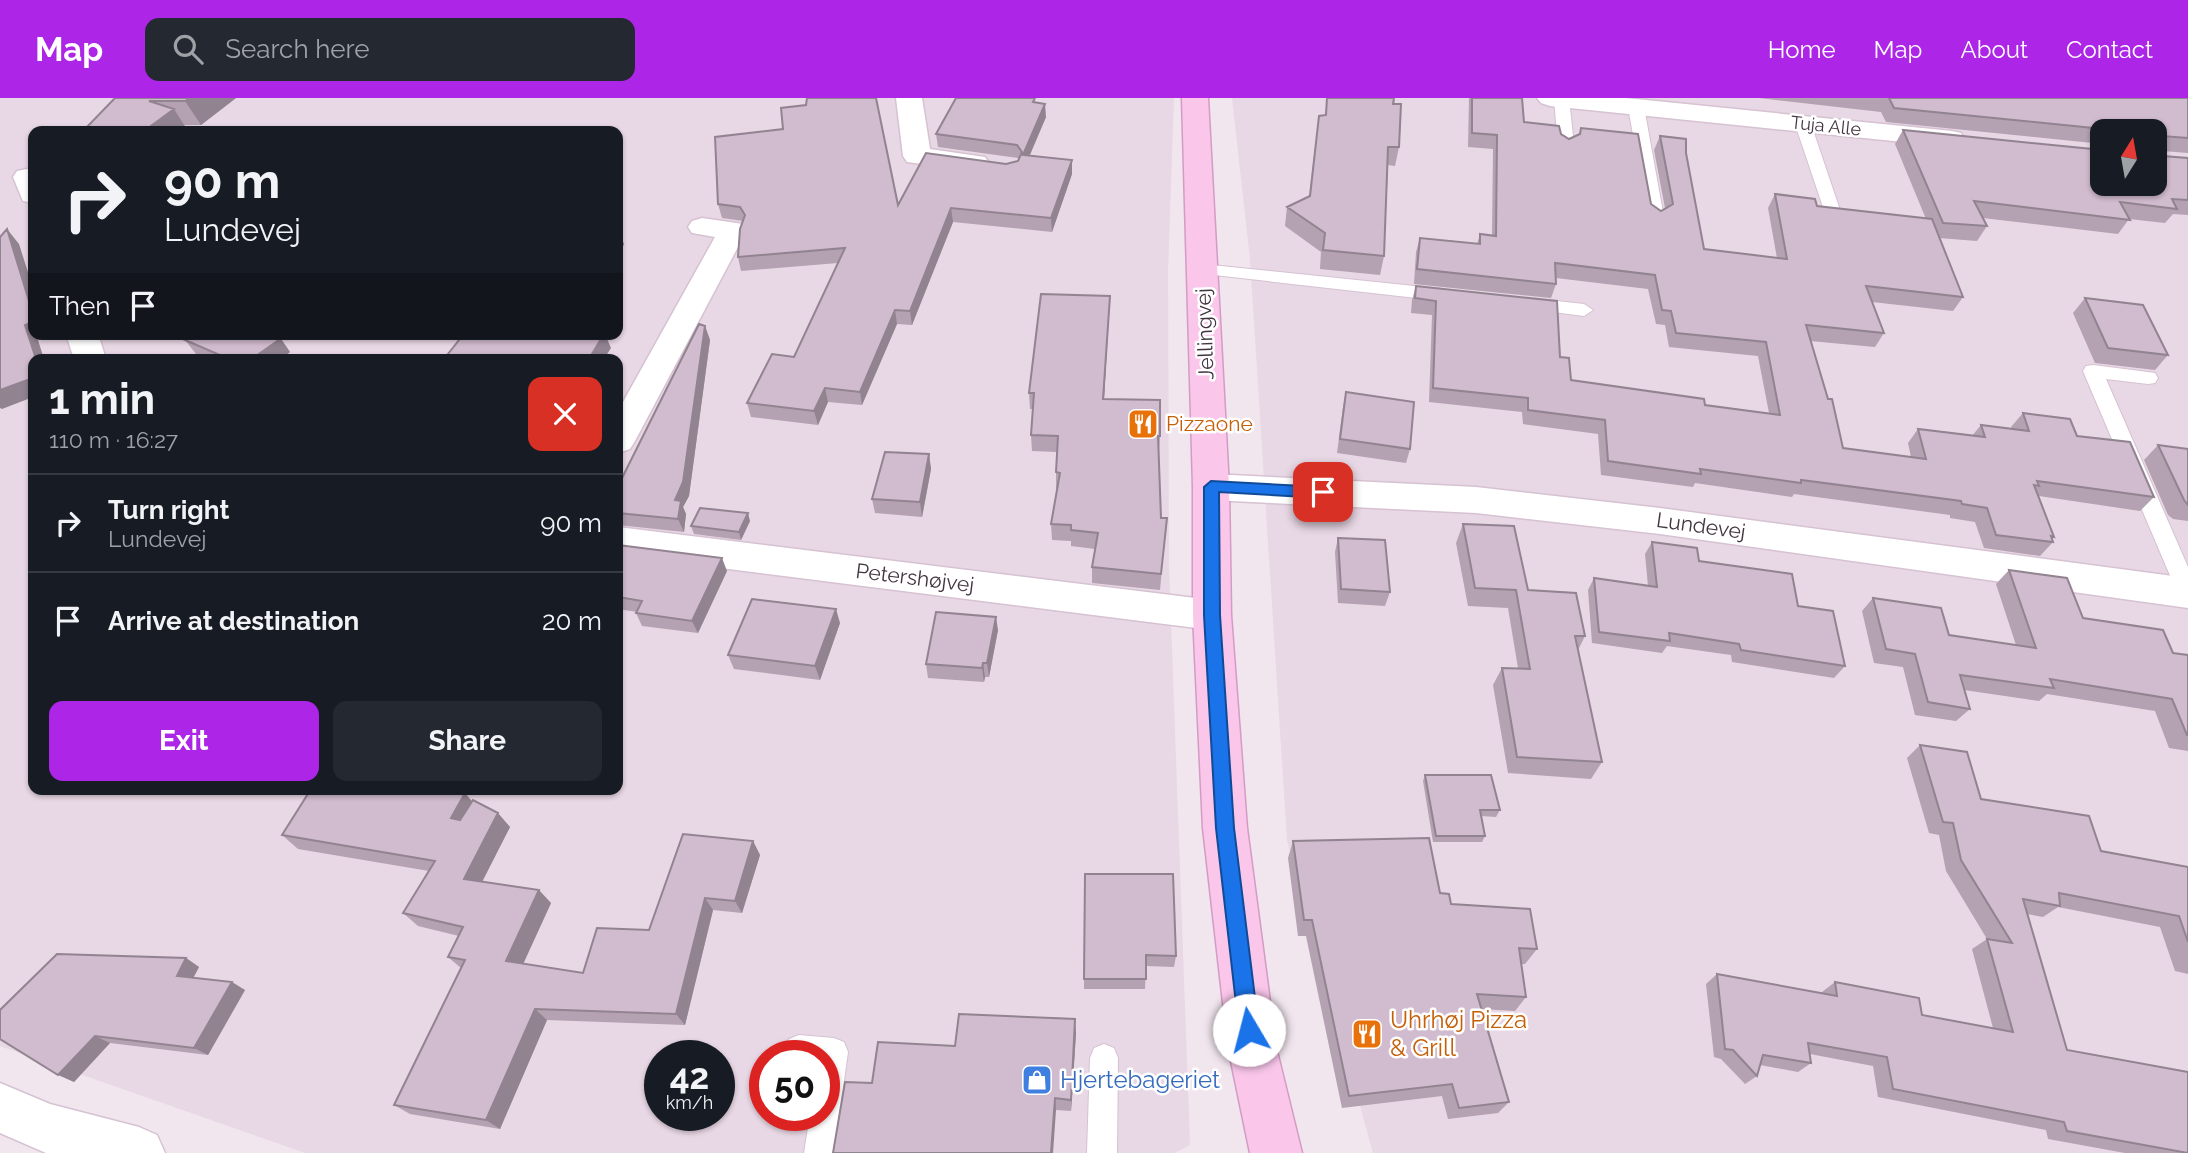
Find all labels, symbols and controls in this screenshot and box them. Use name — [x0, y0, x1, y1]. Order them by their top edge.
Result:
search box — [145, 18, 635, 81]
text: Map — [35, 30, 103, 69]
icon: search — [169, 30, 207, 68]
text: Search here — [225, 34, 370, 64]
text: Home — [1768, 35, 1836, 64]
text: Map — [1874, 35, 1922, 64]
text: About — [1960, 35, 2028, 64]
text: Contact — [2066, 35, 2153, 64]
street label: Tuja Alle — [1790, 111, 1863, 140]
north arrow — [2090, 119, 2166, 196]
map controls — [2090, 119, 2167, 196]
text: 90 m — [164, 152, 280, 209]
icon: right — [49, 154, 140, 245]
text: Lundevej — [164, 211, 301, 248]
icon: arrive — [124, 287, 162, 325]
street label: Jellingvej — [1190, 288, 1219, 380]
text: Then — [49, 291, 110, 321]
text: 1 min — [49, 375, 155, 424]
button: close — [528, 377, 602, 451]
restaurant icon: Pizzaone — [1126, 407, 1160, 441]
place label: Pizzaone — [1166, 411, 1253, 436]
text: 110 m · 16:27 — [49, 426, 178, 453]
pin — [1293, 462, 1353, 522]
icon: arrive — [1304, 473, 1342, 511]
text: Turn right — [108, 495, 229, 525]
icon: right — [49, 504, 87, 542]
street label: Lundevej — [1655, 507, 1747, 544]
text: 90 m — [540, 508, 602, 538]
text: Lundevej — [108, 525, 206, 552]
street label: Petershøjvej — [854, 558, 976, 597]
icon: arrive — [49, 602, 87, 640]
text: Arrive at destination — [108, 606, 359, 636]
text: 20 m — [542, 606, 602, 636]
button: Exit — [49, 701, 319, 781]
button: Share — [333, 701, 602, 781]
position arrow — [1212, 993, 1286, 1067]
place label: Uhrhøj Pizza & Grill — [1390, 1005, 1527, 1062]
restaurant icon: Uhrhøj Pizza & Grill — [1350, 1017, 1384, 1051]
speed limit sign: 50 — [749, 1040, 840, 1131]
text: 42 — [670, 1056, 709, 1097]
shop icon: Hjertebageriet — [1020, 1063, 1054, 1097]
place label: Hjertebageriet — [1060, 1065, 1220, 1094]
text: km/h — [666, 1092, 713, 1113]

